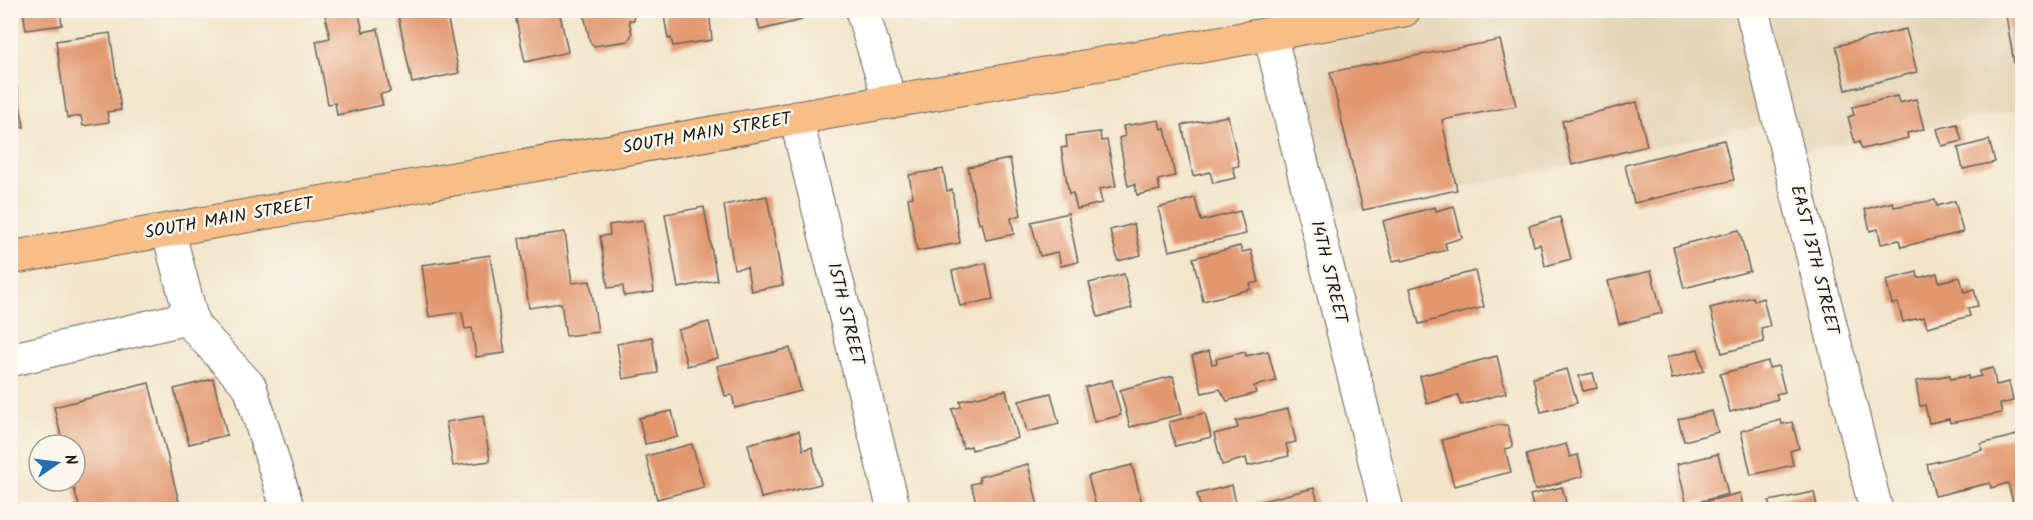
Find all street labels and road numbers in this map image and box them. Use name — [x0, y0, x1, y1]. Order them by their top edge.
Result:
street label: SOUTH MAIN STREET — [620, 105, 795, 163]
street label: EAST 13TH STREET — [1781, 182, 1847, 339]
street label: SOUTH MAIN STREET — [142, 190, 317, 248]
street label: 14TH STREET — [1301, 218, 1355, 328]
street label: 15TH STREET — [818, 260, 872, 370]

